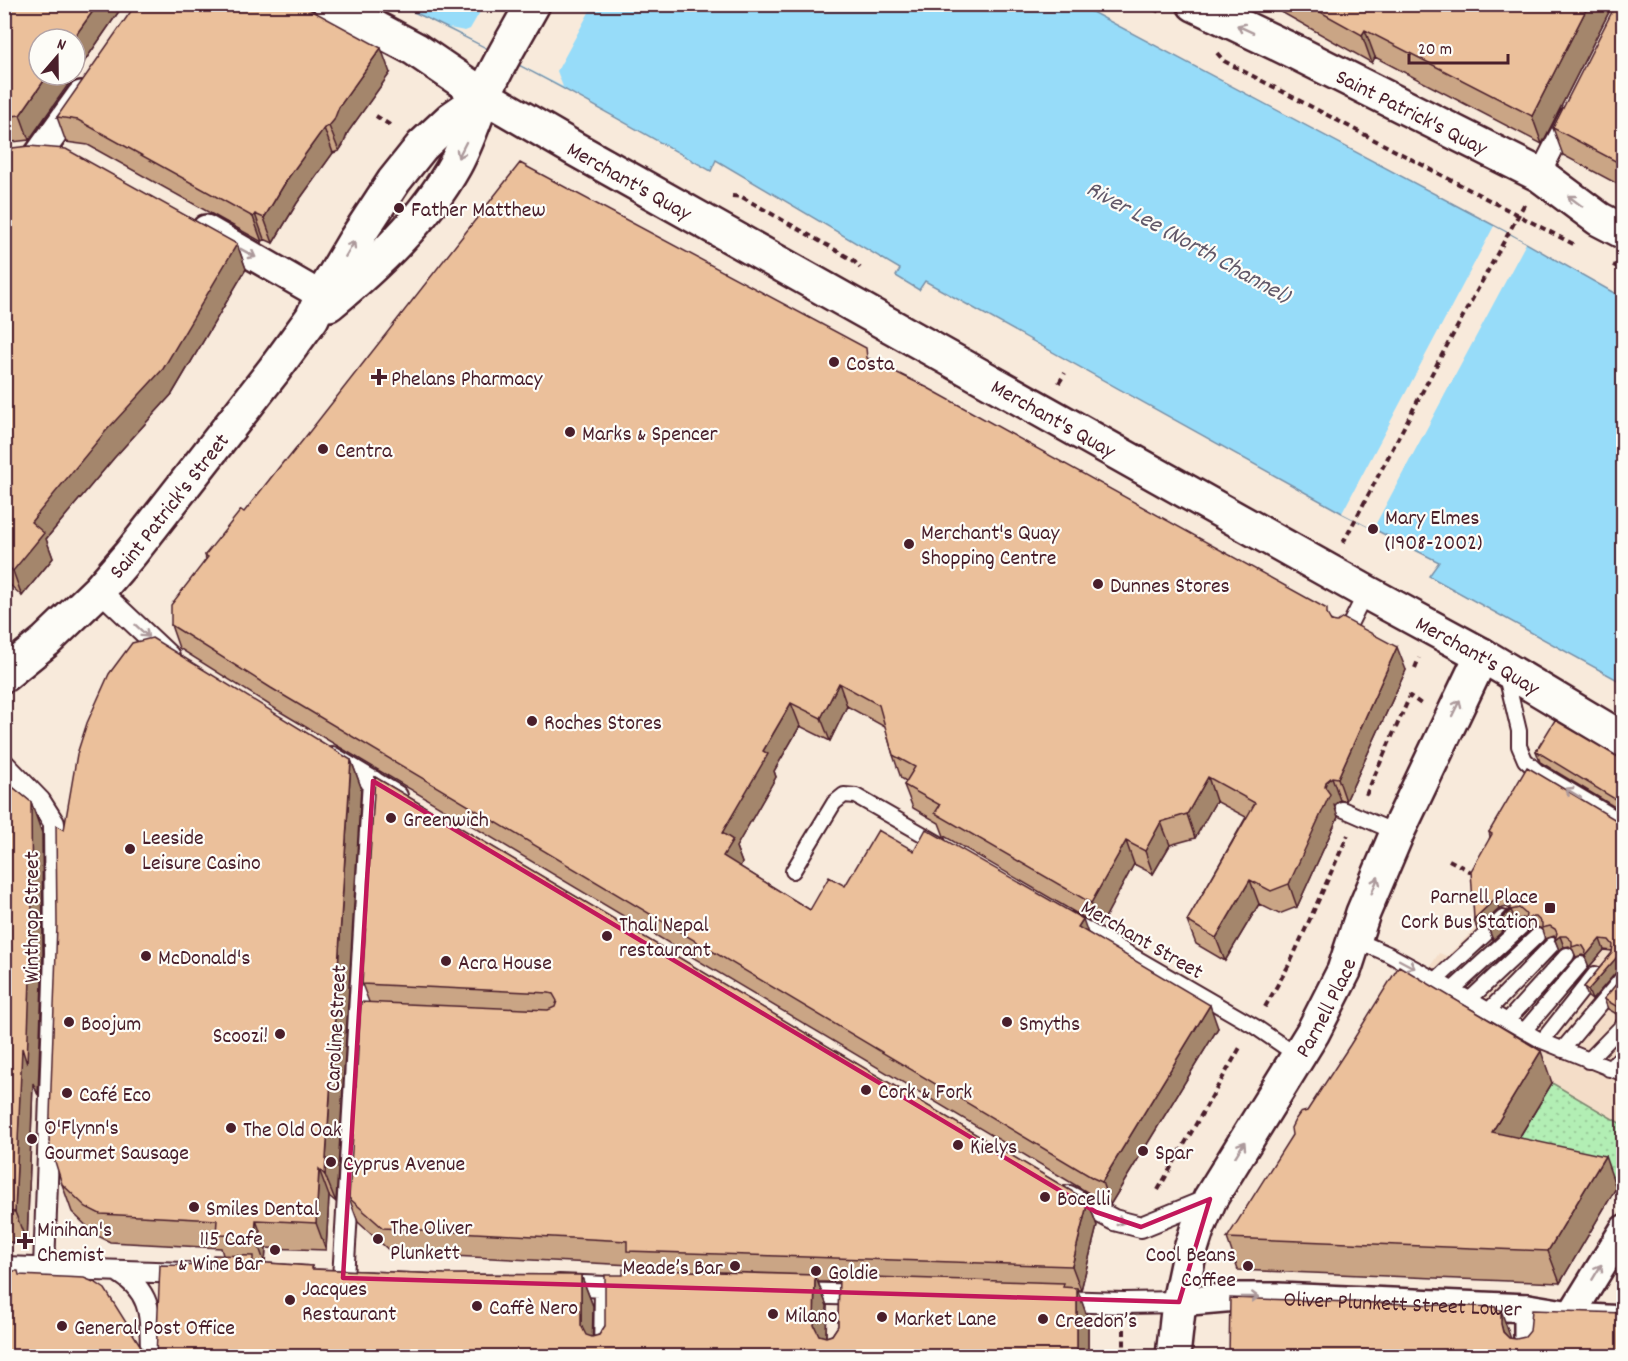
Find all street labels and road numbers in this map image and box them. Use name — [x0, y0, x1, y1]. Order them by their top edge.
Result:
street label: Saint Patrick's Quay — [1329, 63, 1493, 166]
street label: Merchant's Quay — [560, 135, 697, 231]
street label: Merchant's Quay — [984, 373, 1121, 468]
street label: Saint Patrick's Street — [103, 428, 238, 587]
street label: Merchant's Quay — [1409, 610, 1545, 706]
street label: Winthrop Street — [18, 851, 49, 983]
street label: Merchant Street — [1074, 893, 1208, 989]
street label: Parnell Place — [1289, 955, 1366, 1065]
street label: Caroline Street — [319, 964, 356, 1092]
street label: Oliver Plunkett Street Lower — [1283, 1285, 1523, 1327]

